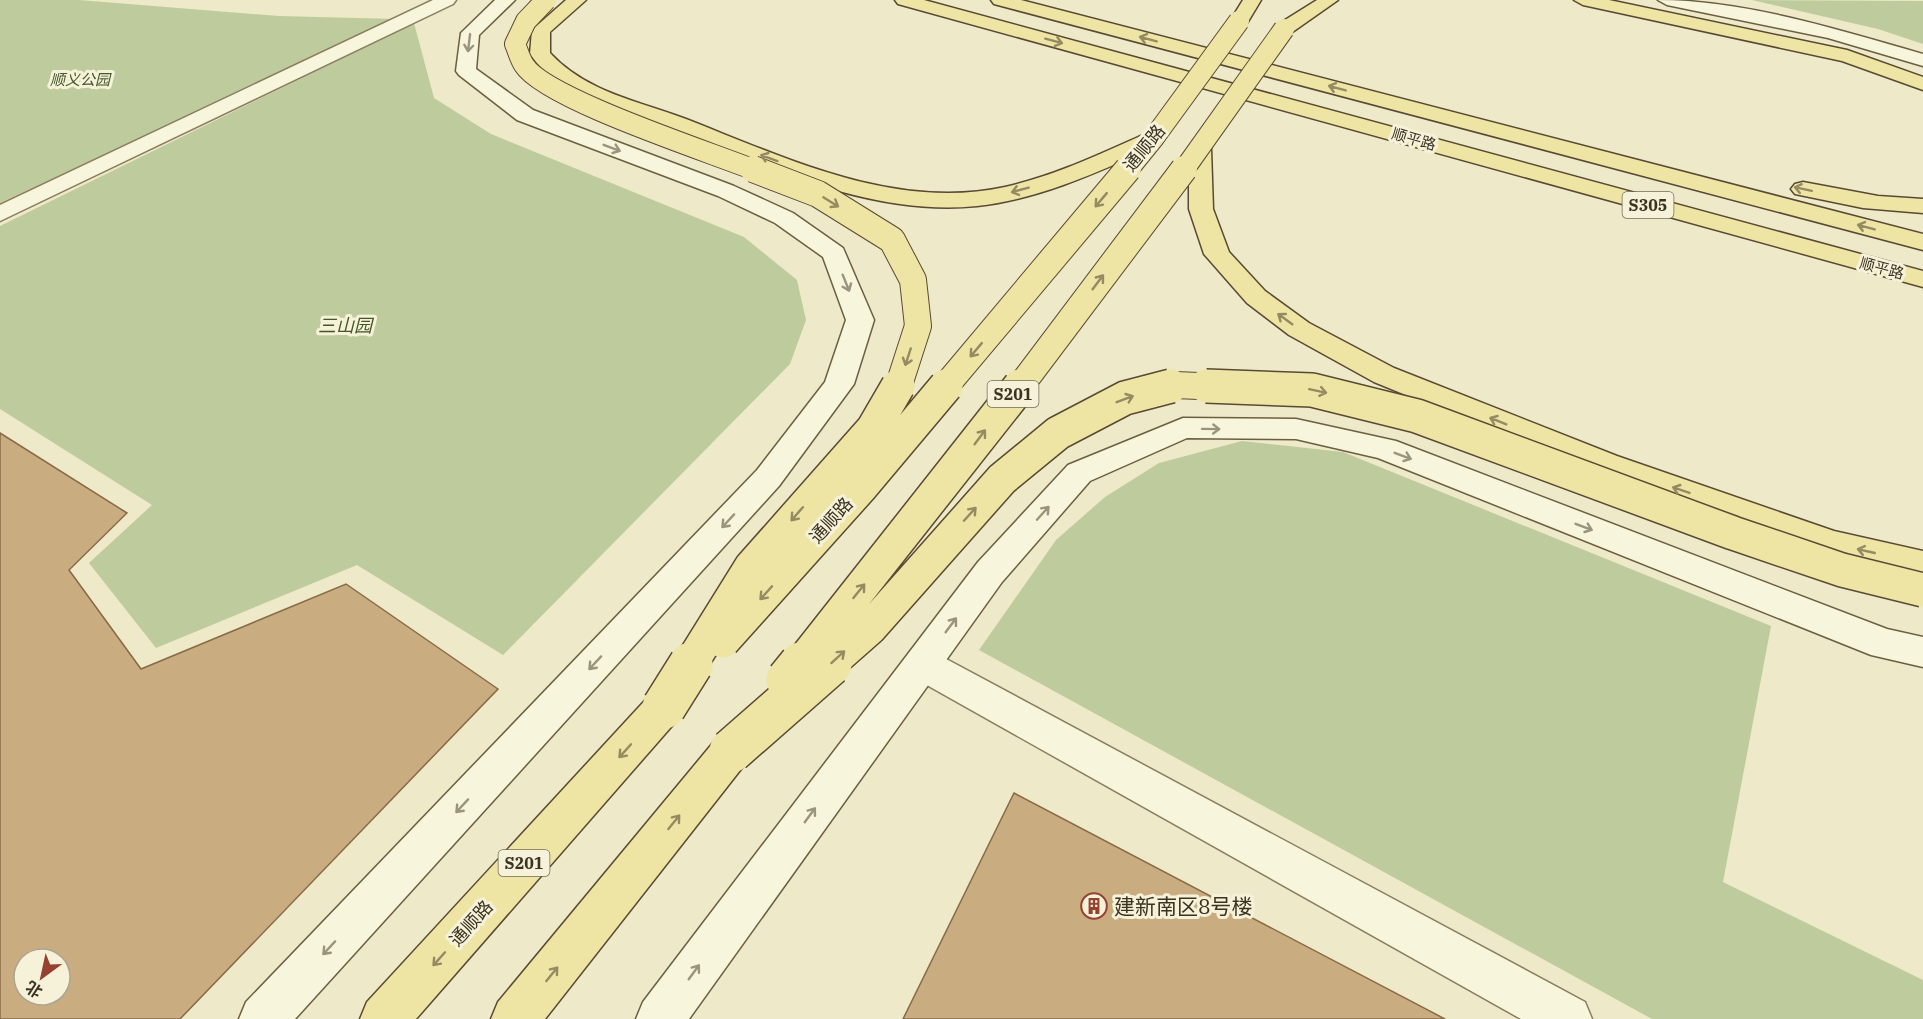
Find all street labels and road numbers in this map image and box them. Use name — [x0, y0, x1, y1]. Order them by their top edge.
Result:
street label: 通顺路 — [1118, 120, 1170, 176]
street label: 顺平路 — [1390, 124, 1438, 154]
road number: S305 — [1622, 192, 1674, 218]
street label: 顺平路 — [1858, 253, 1906, 283]
road number: S201 — [988, 381, 1038, 407]
street label: 通顺路 — [804, 492, 858, 548]
road number: S201 — [498, 850, 550, 876]
street label: 通顺路 — [444, 895, 498, 951]

